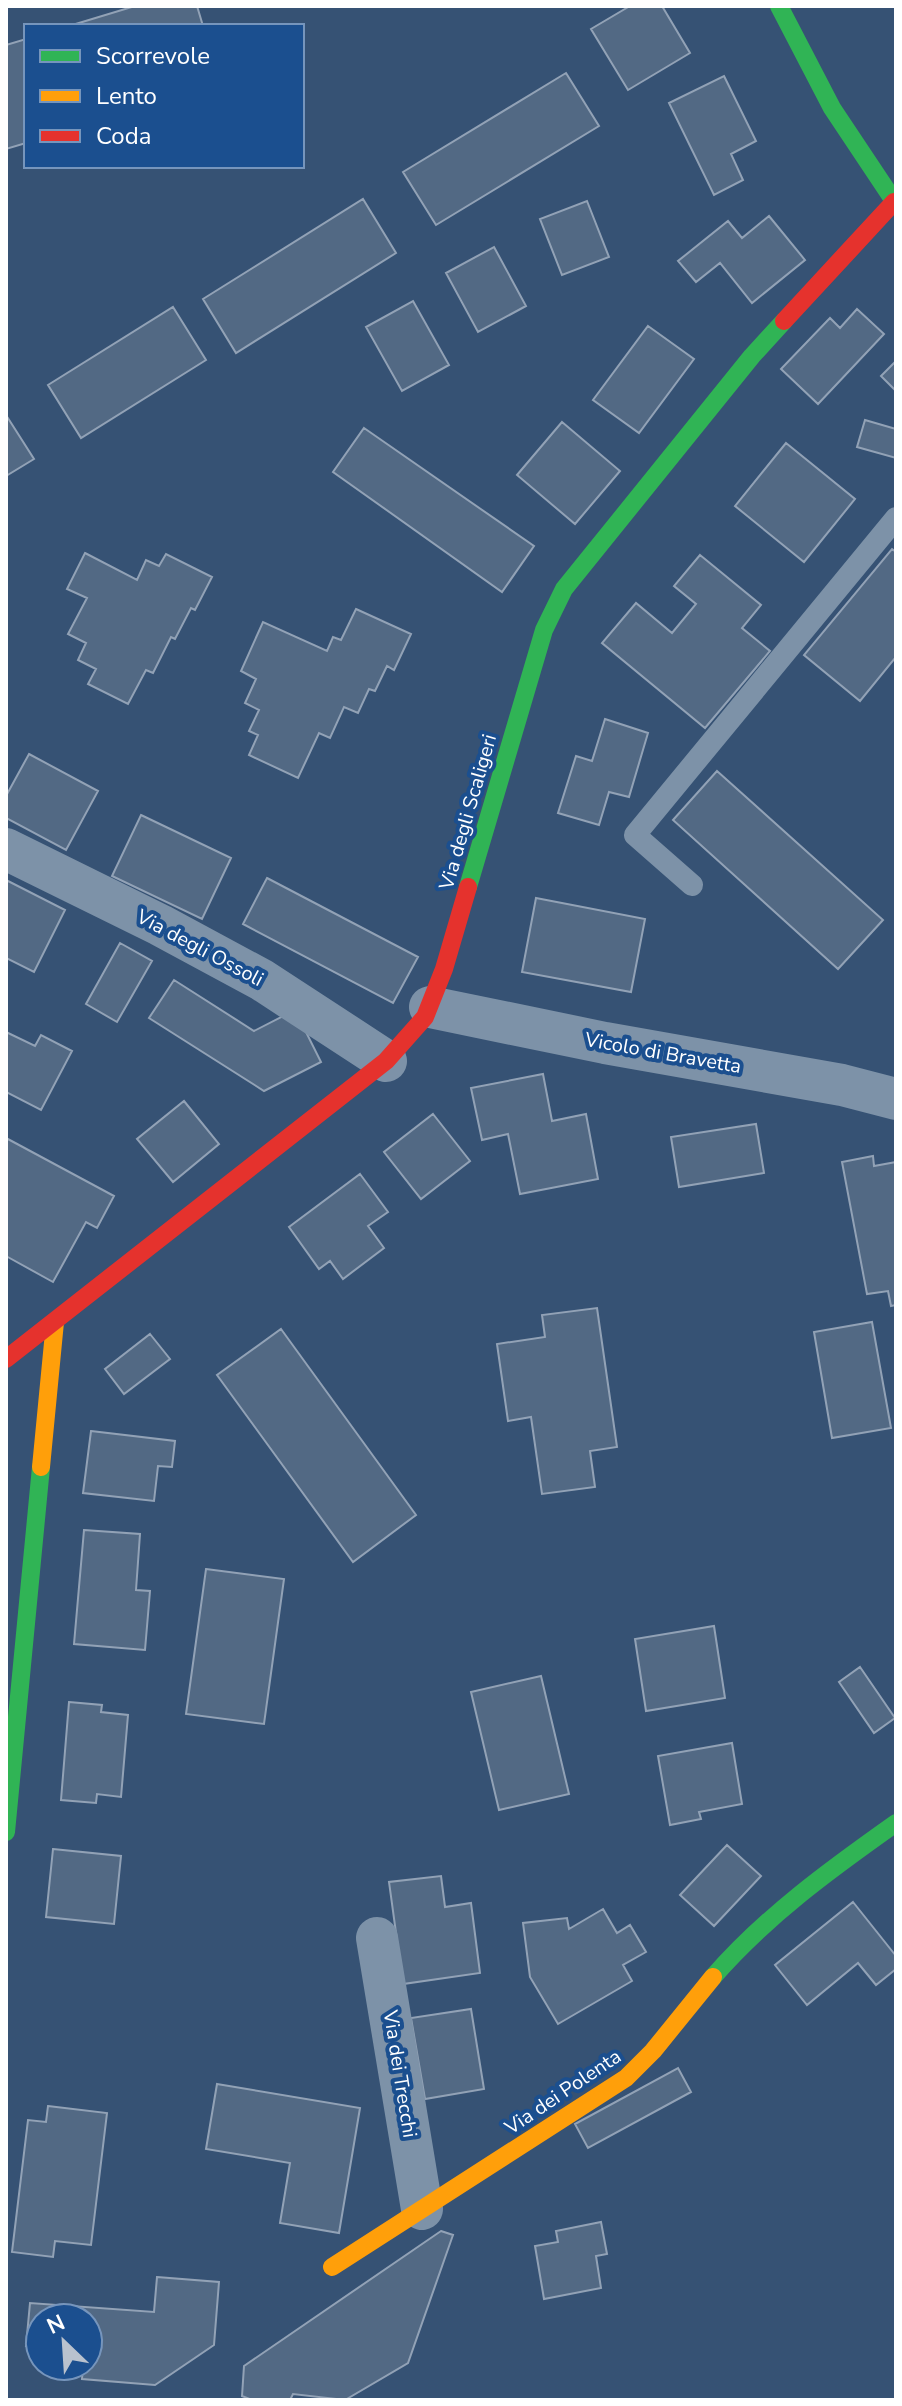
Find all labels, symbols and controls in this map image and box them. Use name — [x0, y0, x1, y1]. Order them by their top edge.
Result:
legend — [24, 24, 304, 168]
text: Scorrevole — [96, 40, 210, 72]
text: Lento — [96, 80, 157, 112]
text: Coda — [96, 120, 151, 152]
street label: Via degli Scaligeri — [433, 731, 503, 894]
street label: Via degli Ossoli — [131, 903, 268, 993]
street label: Vicolo di Bravetta — [582, 1026, 743, 1080]
street label: Via dei Trecchi — [376, 2007, 423, 2140]
street label: Via dei Polenta — [499, 2043, 627, 2141]
north arrow — [24, 2302, 104, 2382]
text: N — [42, 2308, 70, 2342]

